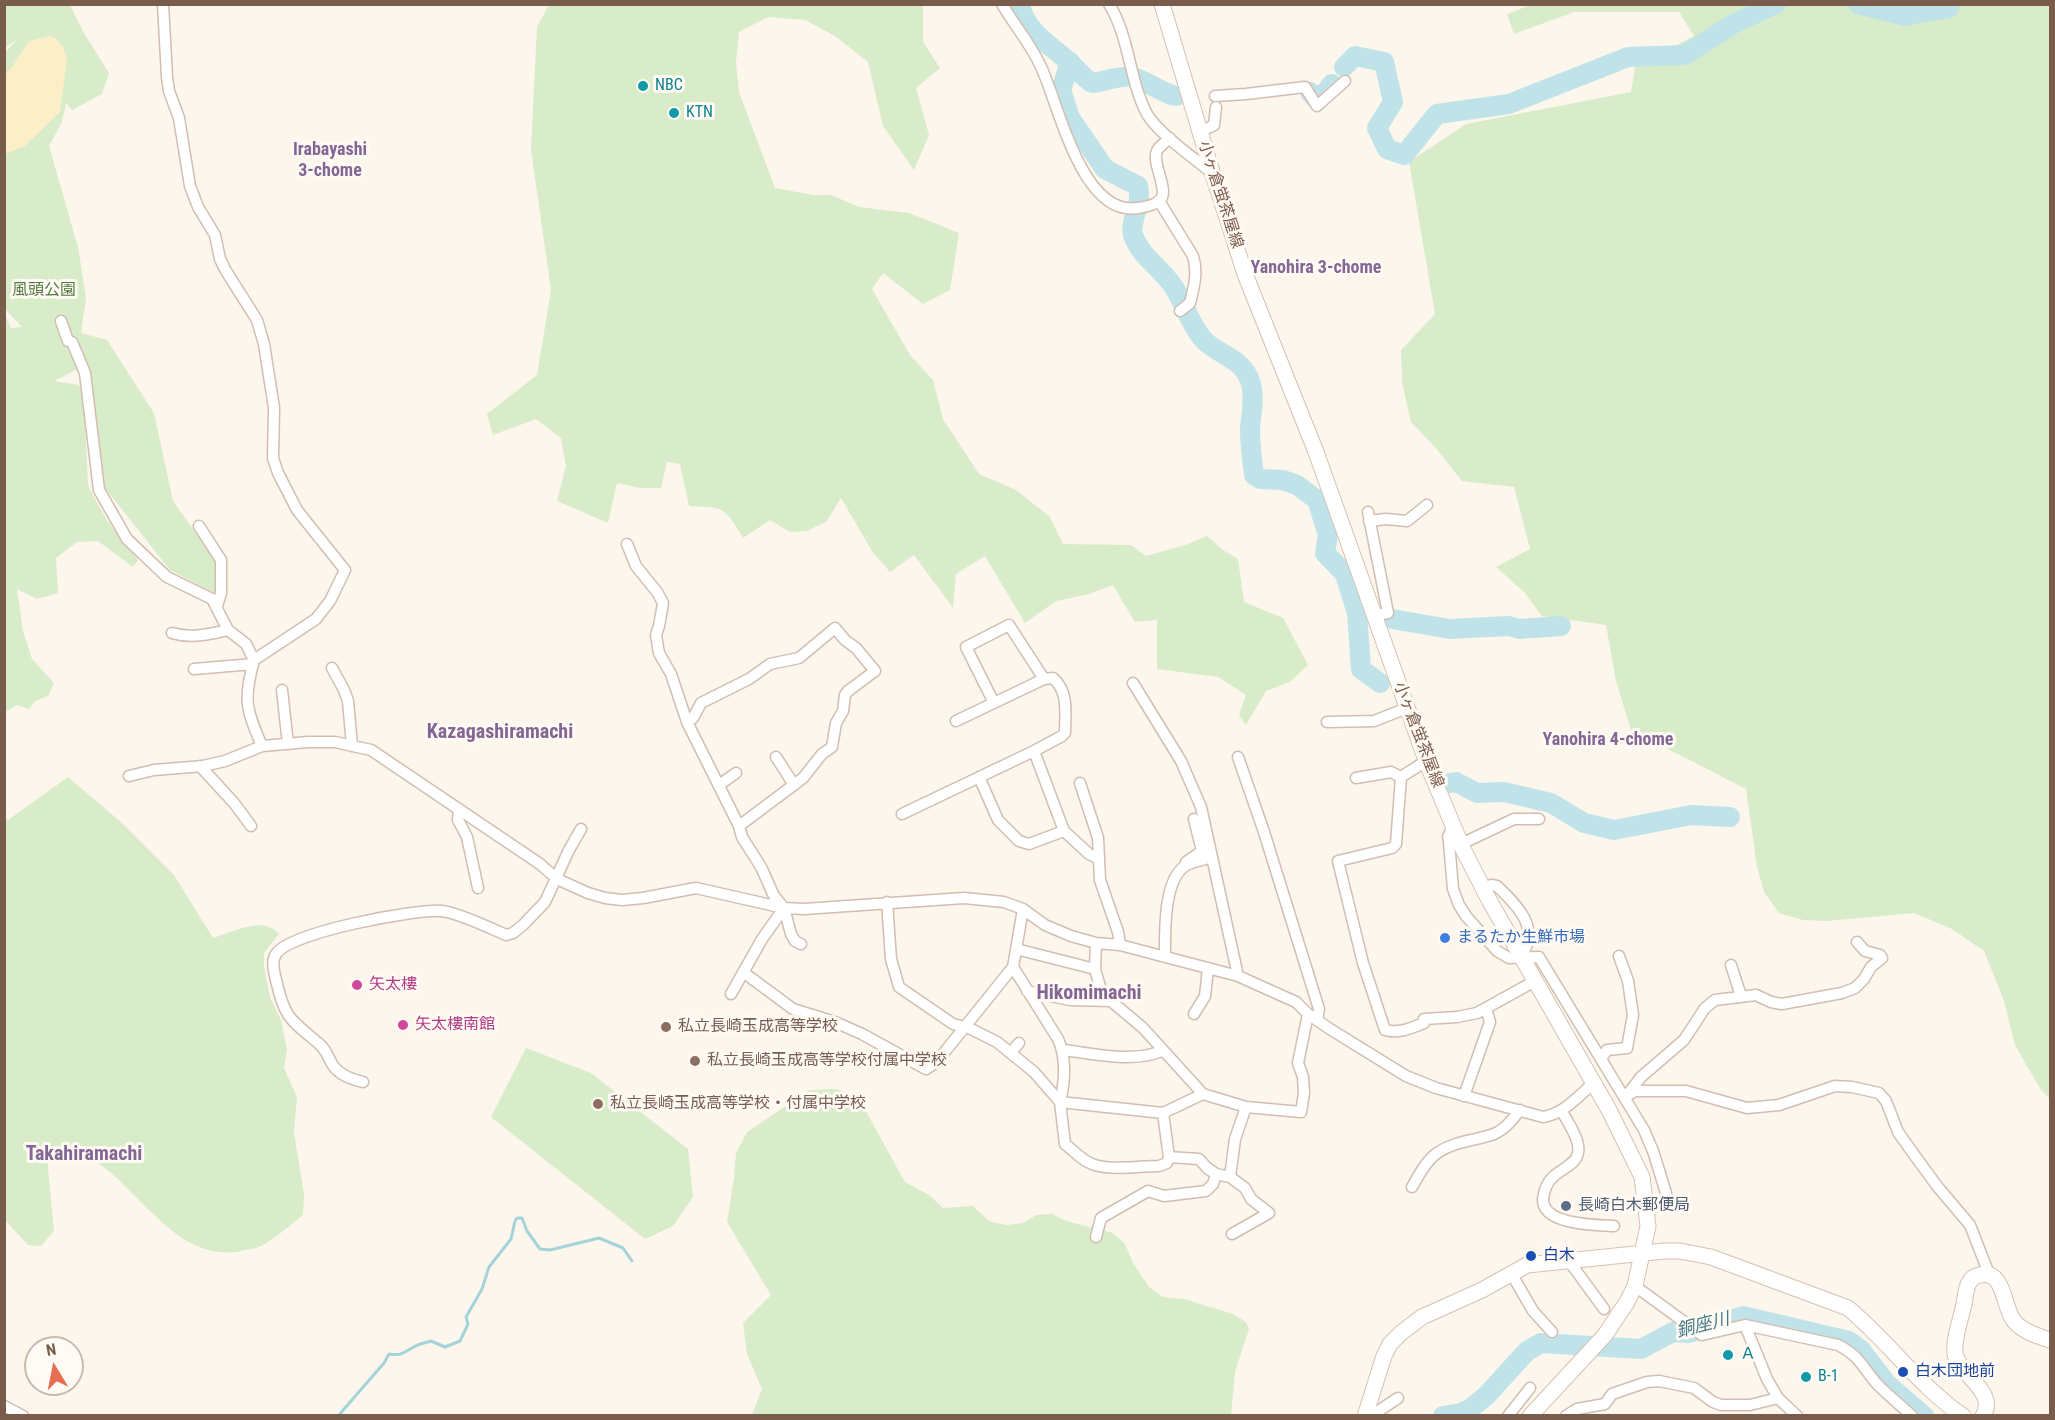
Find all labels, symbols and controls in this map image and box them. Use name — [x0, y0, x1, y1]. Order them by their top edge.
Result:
place label: NBC — [655, 76, 683, 96]
marker: NBC — [636, 79, 650, 93]
place label: KTN — [686, 103, 713, 123]
marker: KTN — [667, 106, 681, 120]
district label: Irabayashi 3-chome — [293, 139, 367, 182]
street label: 小ヶ倉蛍茶屋線 — [1194, 139, 1246, 251]
district label: Yanohira 3-chome — [1251, 257, 1381, 279]
park label: 風頭公園 — [12, 281, 76, 301]
street label: 小ヶ倉蛍茶屋線 — [1389, 679, 1447, 791]
district label: Kazagashiramachi — [427, 721, 573, 745]
district label: Yanohira 4-chome — [1543, 729, 1673, 751]
place label: まるたか生鮮市場 — [1457, 928, 1585, 948]
marker: まるたか生鮮市場 — [1438, 931, 1452, 945]
place label: 矢太樓 — [369, 975, 417, 995]
marker: 矢太樓 — [350, 978, 364, 992]
district label: Hikomimachi — [1036, 982, 1142, 1006]
place label: 矢太樓南館 — [415, 1015, 495, 1035]
place label: 私立長崎玉成高等学校 — [678, 1017, 838, 1037]
marker: 矢太樓南館 — [396, 1018, 410, 1032]
marker: 私立長崎玉成高等学校 — [659, 1020, 673, 1034]
place label: 私立長崎玉成高等学校付属中学校 — [707, 1051, 947, 1071]
marker: 私立長崎玉成高等学校付属中学校 — [688, 1054, 702, 1068]
place label: 私立長崎玉成高等学校・付属中学校 — [610, 1094, 866, 1114]
marker: 私立長崎玉成高等学校・付属中学校 — [591, 1097, 605, 1111]
district label: Takahiramachi — [26, 1143, 142, 1167]
place label: 長崎白木郵便局 — [1578, 1196, 1690, 1216]
marker: 長崎白木郵便局 — [1559, 1199, 1573, 1213]
place label: 白木 — [1543, 1246, 1575, 1266]
marker: 白木 — [1524, 1249, 1538, 1263]
water label: 銅座川 — [1674, 1309, 1732, 1343]
north arrow — [24, 1336, 84, 1396]
text: N — [45, 1340, 58, 1360]
place label: Ａ — [1740, 1345, 1756, 1365]
marker: Ａ — [1721, 1348, 1735, 1362]
place label: 白木団地前 — [1915, 1362, 1995, 1382]
marker: 白木団地前 — [1896, 1365, 1910, 1379]
place label: B-1 — [1818, 1367, 1839, 1387]
marker: B-1 — [1799, 1370, 1813, 1384]

